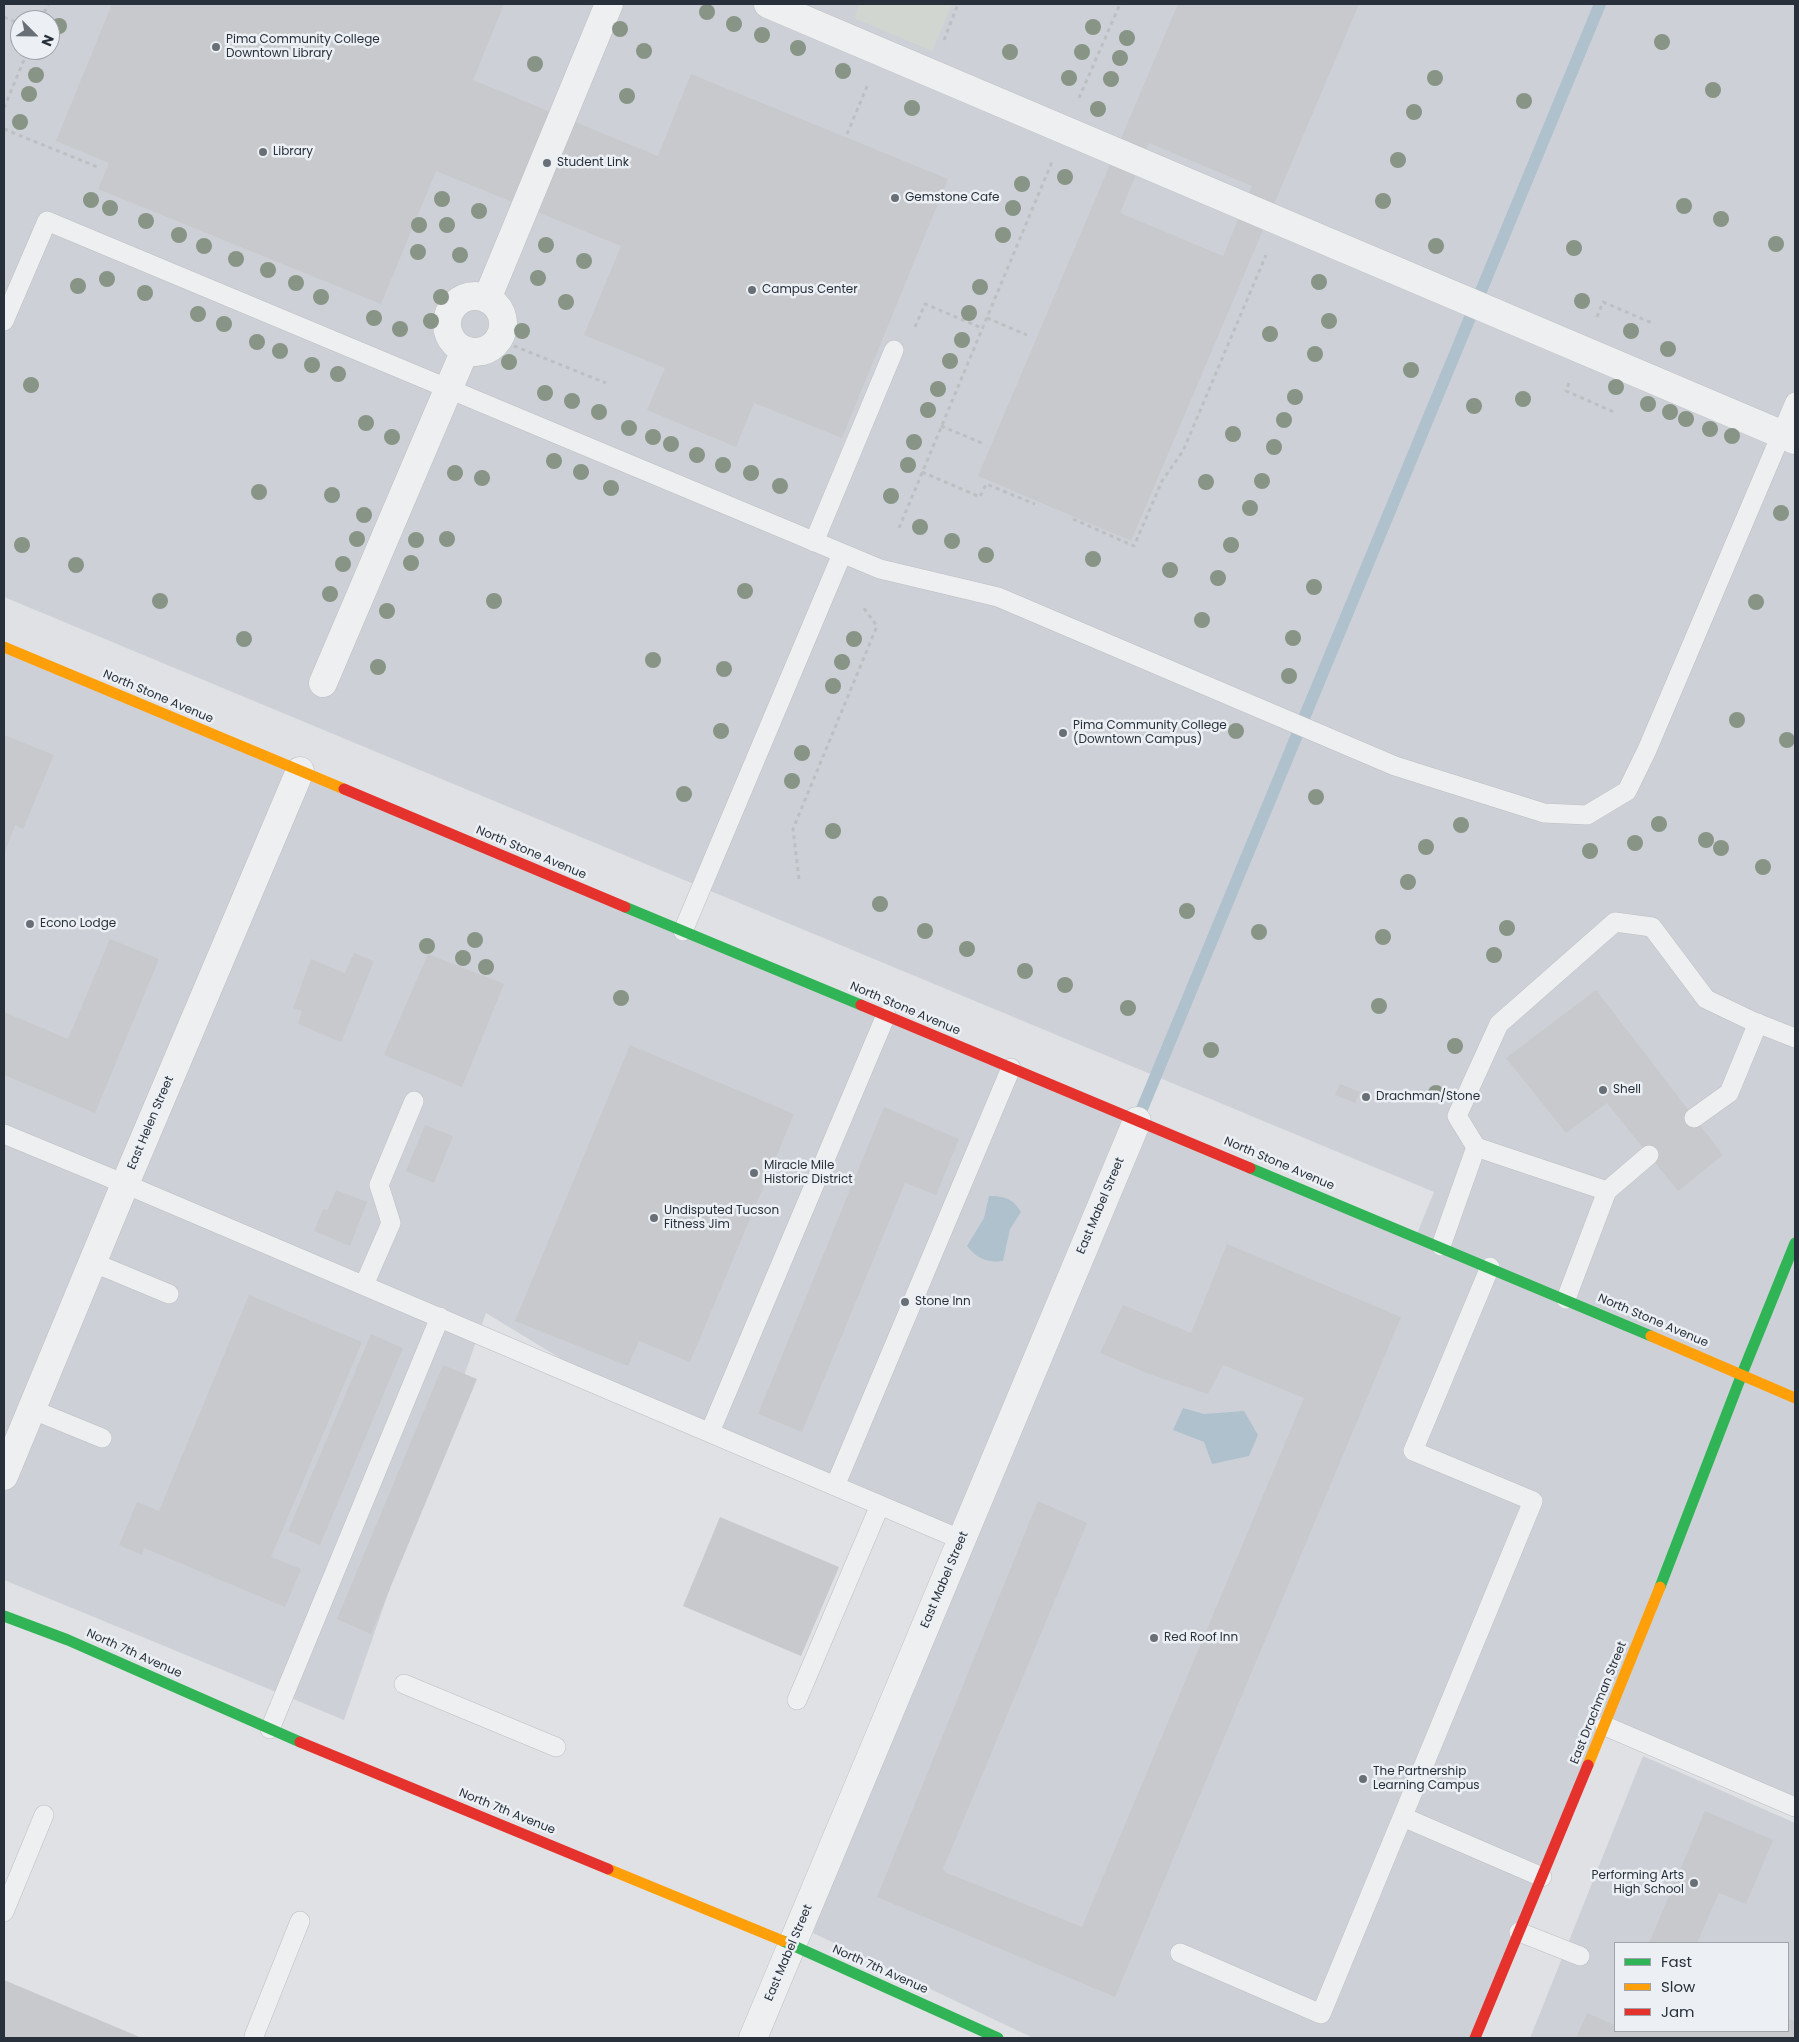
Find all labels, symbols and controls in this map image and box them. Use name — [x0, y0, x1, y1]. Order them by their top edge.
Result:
north arrow — [10, 10, 60, 60]
text: N — [37, 32, 59, 49]
place label: Pima Community College Downtown Library — [226, 33, 380, 61]
marker: Pima Community College Downtown Library — [210, 41, 222, 53]
place label: Library — [273, 145, 313, 159]
marker: Library — [257, 146, 269, 158]
place label: Student Link — [557, 156, 629, 170]
marker: Student Link — [541, 157, 553, 169]
place label: Gemstone Cafe — [905, 191, 1000, 205]
marker: Gemstone Cafe — [889, 192, 901, 204]
place label: Campus Center — [762, 283, 858, 297]
marker: Campus Center — [746, 284, 758, 296]
street label: North Stone Avenue — [101, 667, 215, 727]
place label: Pima Community College (Downtown Campus) — [1073, 719, 1227, 747]
marker: Pima Community College (Downtown Campus) — [1057, 727, 1069, 739]
street label: North Stone Avenue — [474, 823, 588, 883]
place label: Econo Lodge — [40, 917, 116, 931]
marker: Econo Lodge — [24, 918, 36, 930]
street label: North Stone Avenue — [848, 979, 962, 1039]
street label: East Helen Street — [125, 1074, 177, 1172]
place label: Shell — [1613, 1083, 1641, 1097]
marker: Shell — [1597, 1084, 1609, 1096]
place label: Drachman/Stone — [1376, 1090, 1480, 1104]
marker: Drachman/Stone — [1360, 1091, 1372, 1103]
street label: North Stone Avenue — [1222, 1134, 1336, 1194]
street label: East Mabel Street — [1074, 1156, 1128, 1256]
place label: Miracle Mile Historic District — [764, 1159, 853, 1187]
marker: Miracle Mile Historic District — [748, 1167, 760, 1179]
place label: Undisputed Tucson Fitness Jim — [664, 1204, 779, 1232]
marker: Undisputed Tucson Fitness Jim — [648, 1212, 660, 1224]
street label: North Stone Avenue — [1596, 1291, 1710, 1351]
place label: Stone Inn — [915, 1295, 971, 1309]
marker: Stone Inn — [899, 1296, 911, 1308]
street label: East Mabel Street — [918, 1530, 972, 1630]
street label: North 7th Avenue — [84, 1627, 184, 1681]
place label: Red Roof Inn — [1164, 1631, 1238, 1645]
marker: Red Roof Inn — [1148, 1632, 1160, 1644]
street label: East Drachman Street — [1568, 1640, 1630, 1766]
place label: The Partnership Learning Campus — [1373, 1765, 1480, 1793]
marker: The Partnership Learning Campus — [1357, 1773, 1369, 1785]
street label: North 7th Avenue — [457, 1786, 557, 1838]
place label: Performing Arts High School — [1592, 1869, 1684, 1897]
marker: Performing Arts High School — [1688, 1877, 1700, 1889]
street label: East Mabel Street — [762, 1903, 816, 2003]
legend — [1614, 1942, 1789, 2032]
street label: North 7th Avenue — [830, 1943, 930, 1997]
text: Fast — [1661, 1951, 1692, 1972]
text: Slow — [1661, 1976, 1695, 1997]
text: Jam — [1661, 2001, 1695, 2022]

